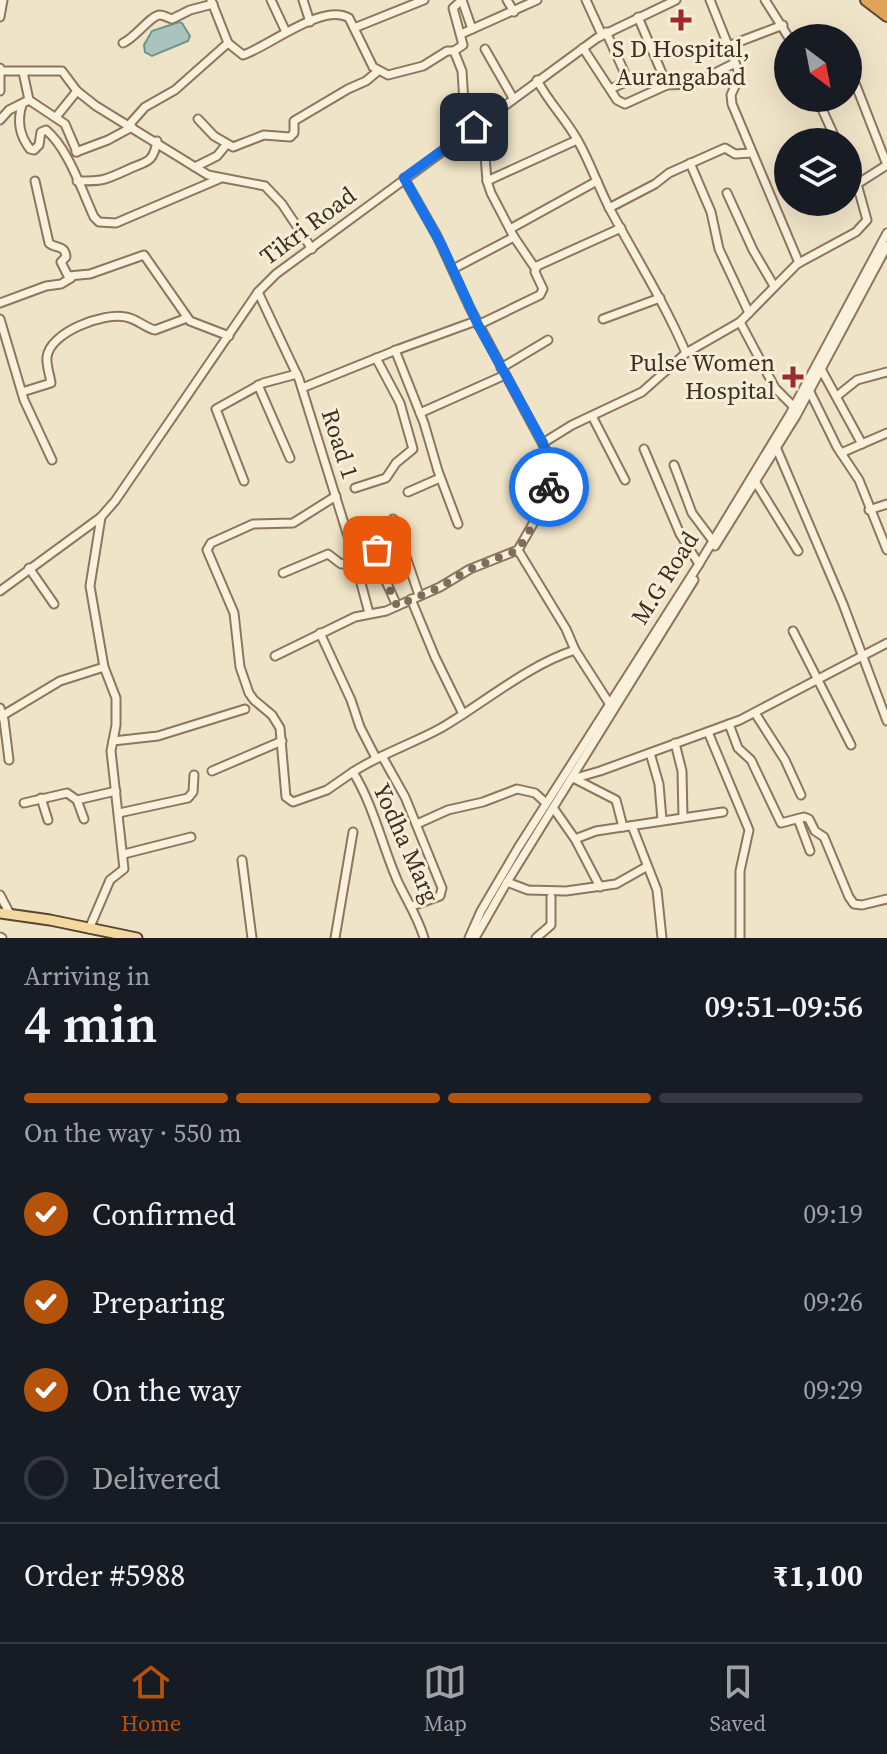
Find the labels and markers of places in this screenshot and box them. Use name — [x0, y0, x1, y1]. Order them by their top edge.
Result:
marker: S D Hospital, Aurangabad — [670, 9, 692, 31]
place label: S D Hospital, Aurangabad — [612, 32, 750, 93]
pin — [440, 93, 508, 161]
place label: Pulse Women Hospital — [629, 346, 775, 407]
marker: Pulse Women Hospital — [782, 366, 804, 388]
pin — [343, 516, 411, 584]

